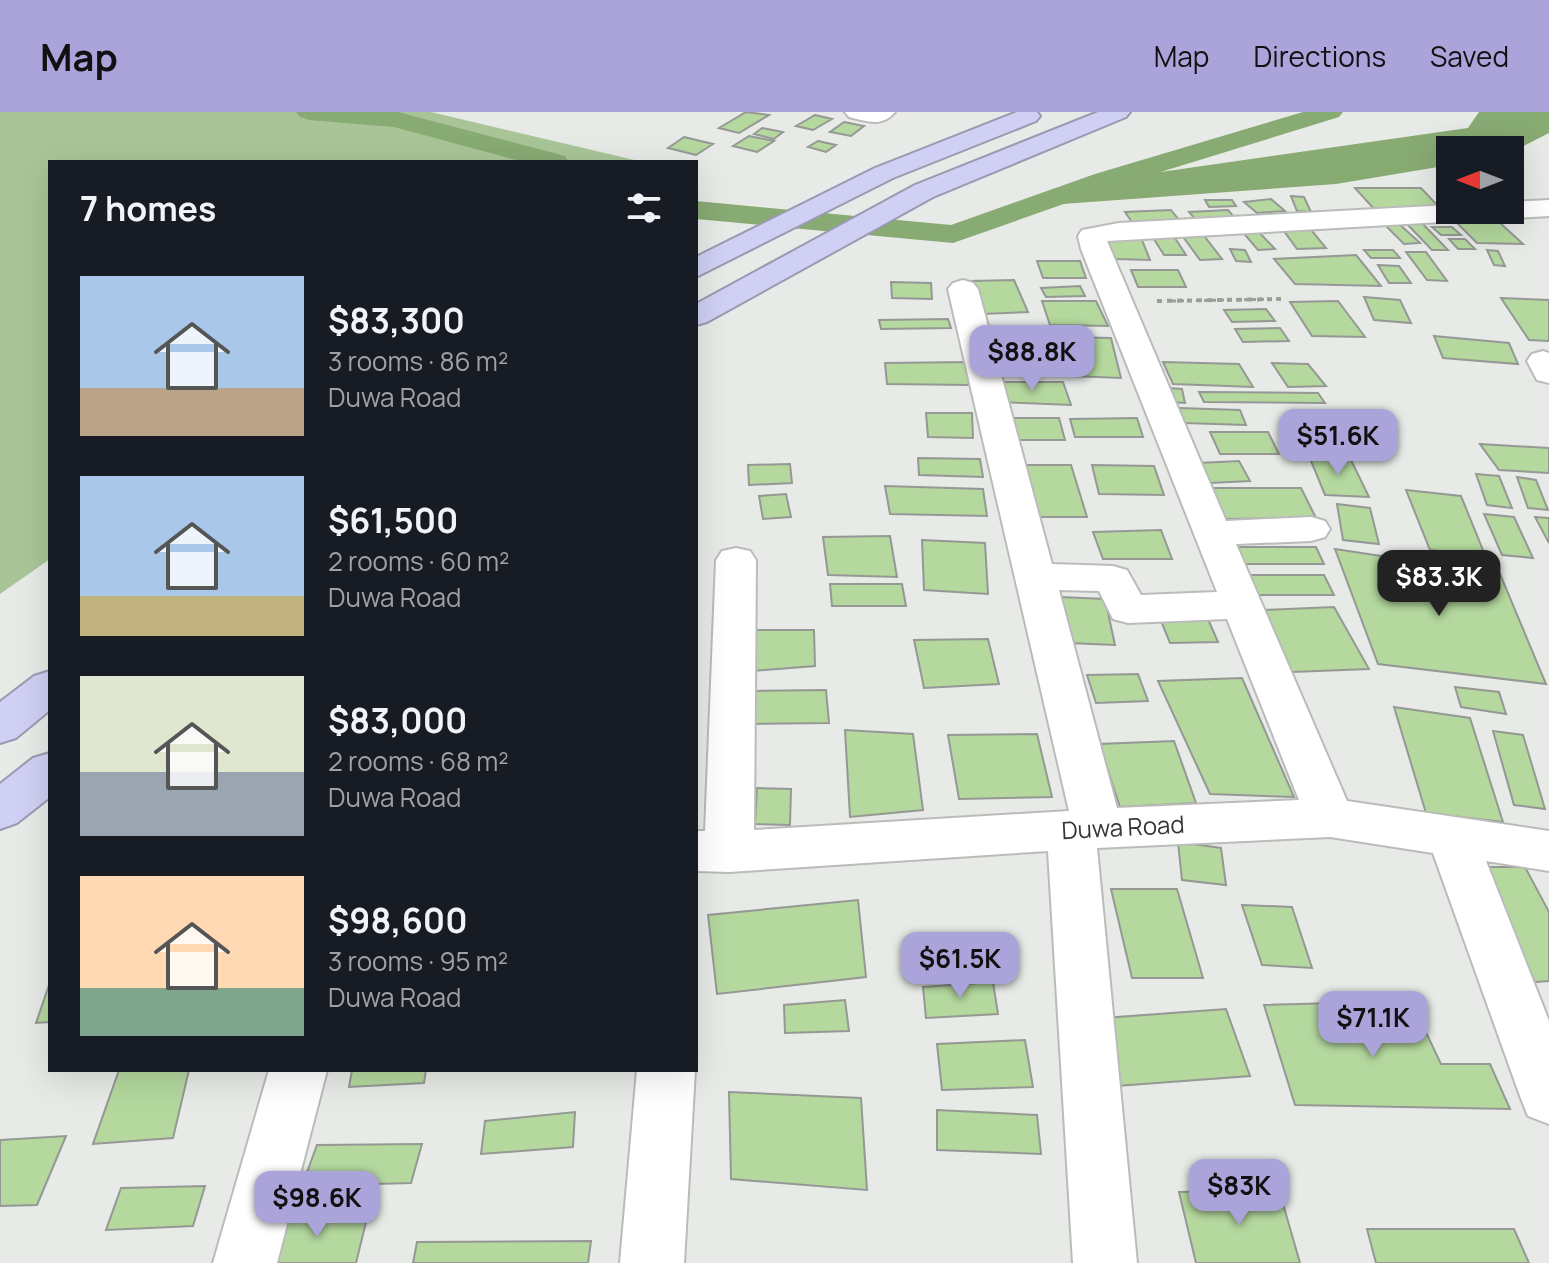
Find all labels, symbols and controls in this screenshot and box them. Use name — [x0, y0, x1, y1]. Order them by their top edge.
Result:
text: Map — [40, 30, 118, 82]
text: Map — [1154, 37, 1209, 75]
text: Directions — [1253, 37, 1386, 75]
text: Saved — [1430, 37, 1509, 75]
north arrow — [1436, 136, 1524, 224]
map controls — [1436, 136, 1524, 224]
text: 7 homes — [80, 185, 216, 231]
icon: filters — [622, 186, 666, 230]
text: $83,300 — [328, 297, 465, 343]
icon: home — [144, 308, 240, 404]
pin: $88.8K — [967, 325, 1097, 393]
text: $88.8K — [988, 333, 1076, 369]
text: 3 rooms · 86 m² — [328, 343, 508, 379]
text: Duwa Road — [328, 379, 461, 415]
pin: $51.6K — [1273, 409, 1403, 477]
text: $51.6K — [1297, 417, 1379, 453]
text: $61,500 — [328, 497, 459, 543]
icon: home — [144, 508, 240, 604]
text: 2 rooms · 60 m² — [328, 543, 510, 579]
pin: $83.3K — [1374, 550, 1504, 618]
text: $83.3K — [1395, 558, 1483, 594]
text: Duwa Road — [328, 579, 461, 615]
text: $83,000 — [328, 697, 467, 743]
icon: home — [144, 708, 240, 804]
text: 2 rooms · 68 m² — [328, 743, 509, 779]
text: Duwa Road — [328, 779, 461, 815]
street label: Duwa Road — [1061, 807, 1185, 846]
text: $98,600 — [328, 897, 468, 943]
icon: home — [144, 908, 240, 1004]
pin: $61.5K — [895, 932, 1025, 1000]
text: $61.5K — [919, 940, 1001, 976]
text: 3 rooms · 95 m² — [328, 943, 508, 979]
text: Duwa Road — [328, 979, 461, 1015]
pin: $71.1K — [1308, 991, 1438, 1059]
text: $71.1K — [1336, 999, 1410, 1035]
pin: $83K — [1192, 1159, 1286, 1227]
text: $83K — [1207, 1167, 1271, 1203]
pin: $98.6K — [252, 1171, 382, 1239]
text: $98.6K — [272, 1179, 362, 1215]

